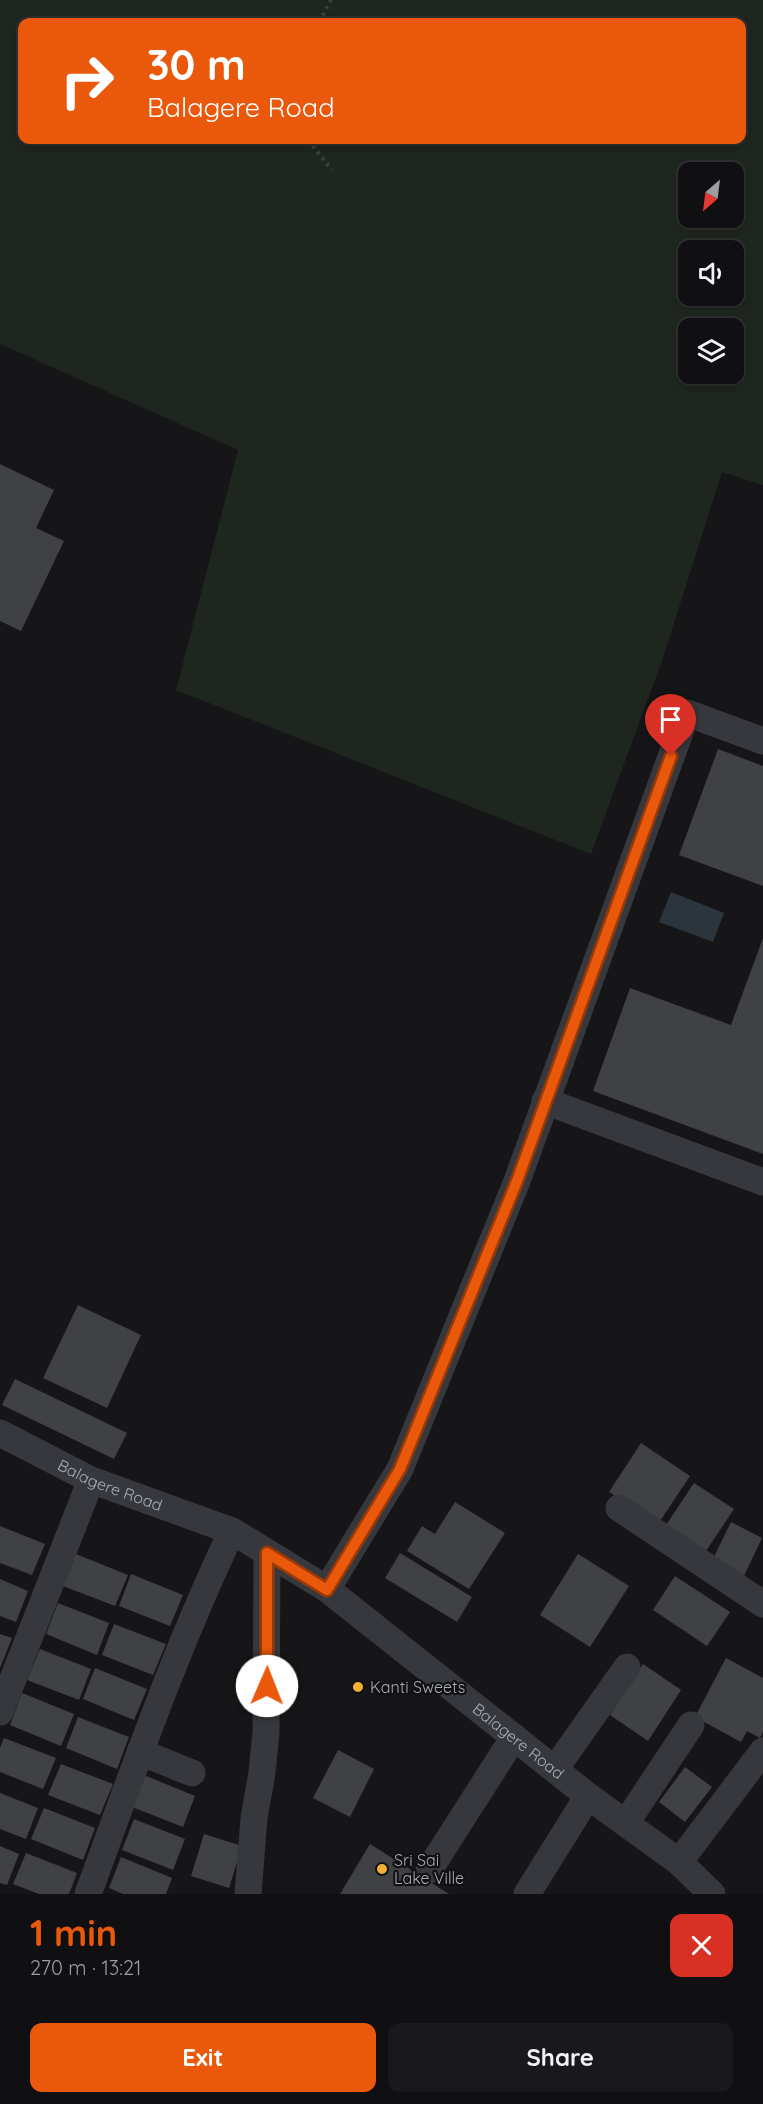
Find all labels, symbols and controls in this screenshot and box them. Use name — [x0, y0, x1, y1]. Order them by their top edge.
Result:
text: 30 m — [147, 38, 246, 91]
icon: right — [48, 42, 126, 120]
text: Balagere Road — [147, 90, 335, 124]
north arrow — [678, 162, 744, 228]
map controls — [678, 162, 744, 384]
button: sound — [678, 240, 744, 306]
button: layers — [678, 318, 744, 384]
pin — [645, 694, 696, 756]
icon: arrive — [654, 703, 687, 736]
street label: Balagere Road — [54, 1455, 165, 1515]
position arrow — [235, 1654, 299, 1718]
place label: Kanti Sweets — [370, 1677, 465, 1697]
marker: Kanti Sweets — [351, 1680, 365, 1694]
street label: Balagere Road — [469, 1698, 568, 1783]
place label: Sri Sai Lake Ville — [394, 1850, 464, 1888]
marker: Sri Sai Lake Ville — [375, 1862, 389, 1876]
text: 1 min — [30, 1910, 117, 1955]
button: close — [670, 1914, 733, 1977]
text: 270 m · 13:21 — [30, 1955, 142, 1980]
button: Exit — [30, 2023, 376, 2092]
button: Share — [388, 2023, 733, 2092]

